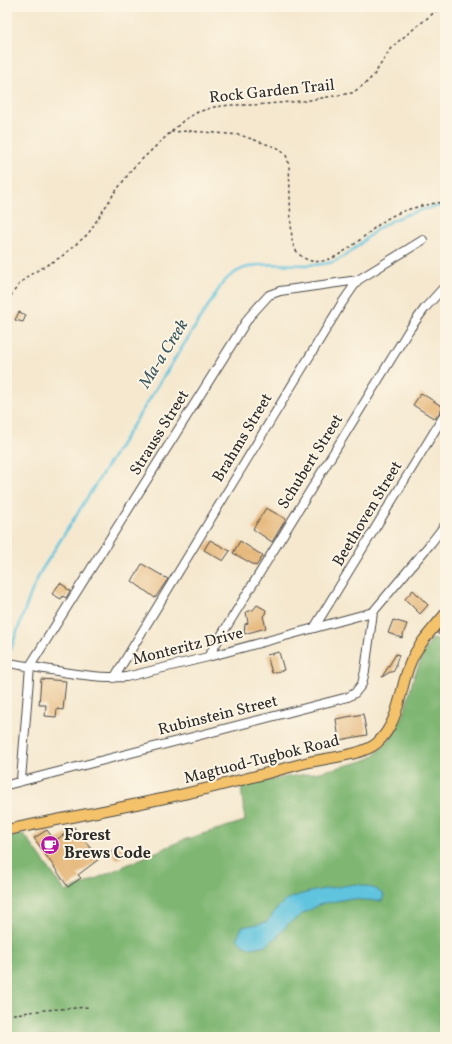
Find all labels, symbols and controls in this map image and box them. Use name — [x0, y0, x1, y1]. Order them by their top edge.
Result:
street label: Rock Garden Trail — [208, 74, 336, 110]
water label: Ma-a Creek — [133, 315, 194, 394]
street label: Strauss Street — [125, 386, 195, 480]
street label: Brahms Street — [208, 389, 278, 487]
street label: Schubert Street — [273, 410, 349, 514]
street label: Beethoven Street — [328, 457, 408, 571]
street label: Monteritz Drive — [130, 623, 246, 671]
street label: Rubinstein Street — [156, 690, 280, 741]
street label: Magtuod-Tugbok Road — [182, 730, 342, 790]
place label: Forest Brews Code — [64, 825, 151, 865]
cafe icon: Forest Brews Code — [39, 834, 61, 856]

